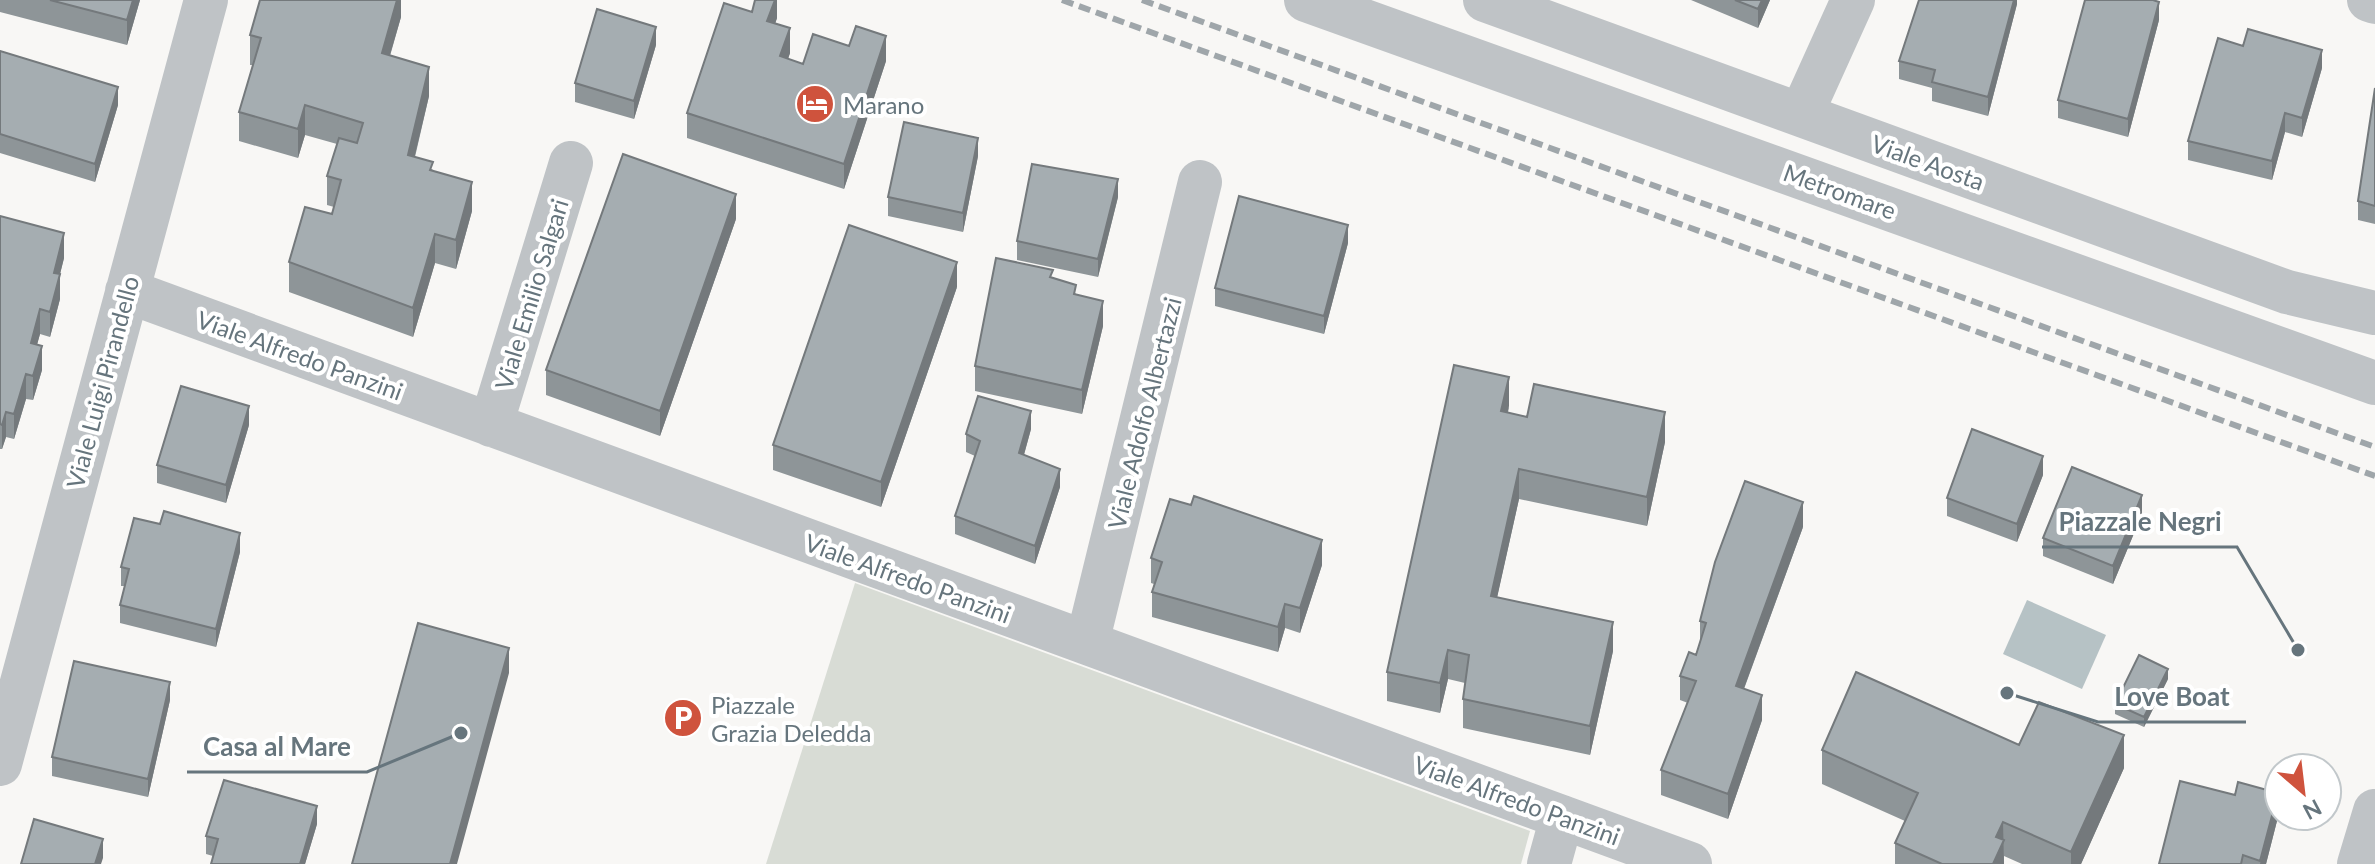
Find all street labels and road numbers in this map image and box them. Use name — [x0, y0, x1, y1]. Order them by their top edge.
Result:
street label: Viale Aosta — [1868, 128, 1988, 196]
street label: Metromare — [1780, 157, 1900, 225]
street label: Viale Emilio Salgari — [488, 195, 574, 393]
street label: Viale Luigi Pirandello — [60, 273, 144, 491]
street label: Viale Adolfo Albertazzi — [1101, 294, 1187, 532]
street label: Viale Alfredo Panzini — [193, 304, 407, 406]
street label: Viale Alfredo Panzini — [801, 527, 1015, 629]
street label: Viale Alfredo Panzini — [1410, 749, 1624, 851]

